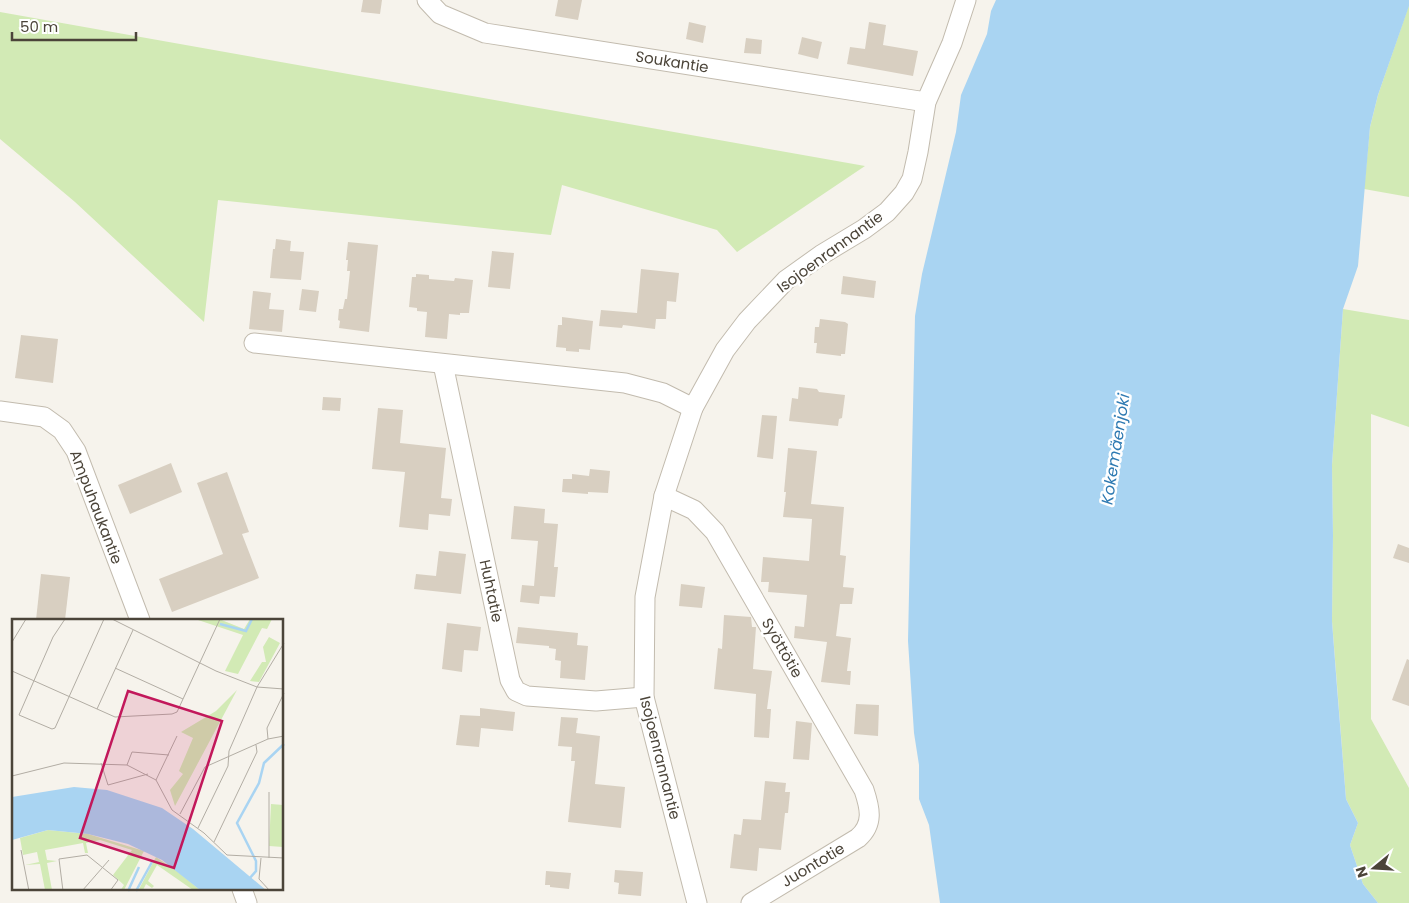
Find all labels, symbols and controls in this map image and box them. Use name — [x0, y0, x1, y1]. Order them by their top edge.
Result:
scale bar — [12, 10, 136, 42]
text: 50 m — [20, 16, 58, 37]
street label: Soukantie — [634, 45, 710, 78]
street label: Isojoenrannantie — [772, 206, 887, 297]
water label: Kokemäenjoki — [1095, 391, 1136, 506]
street label: Ampuhaukantie — [65, 447, 128, 567]
street label: Huhtatie — [475, 558, 508, 624]
street label: Syöttötie — [757, 614, 808, 682]
inset map — [12, 619, 284, 890]
street label: Isojoenrannantie — [635, 694, 686, 822]
street label: Juontotie — [777, 837, 848, 892]
north arrow — [1349, 843, 1399, 893]
text: N — [1350, 864, 1373, 880]

